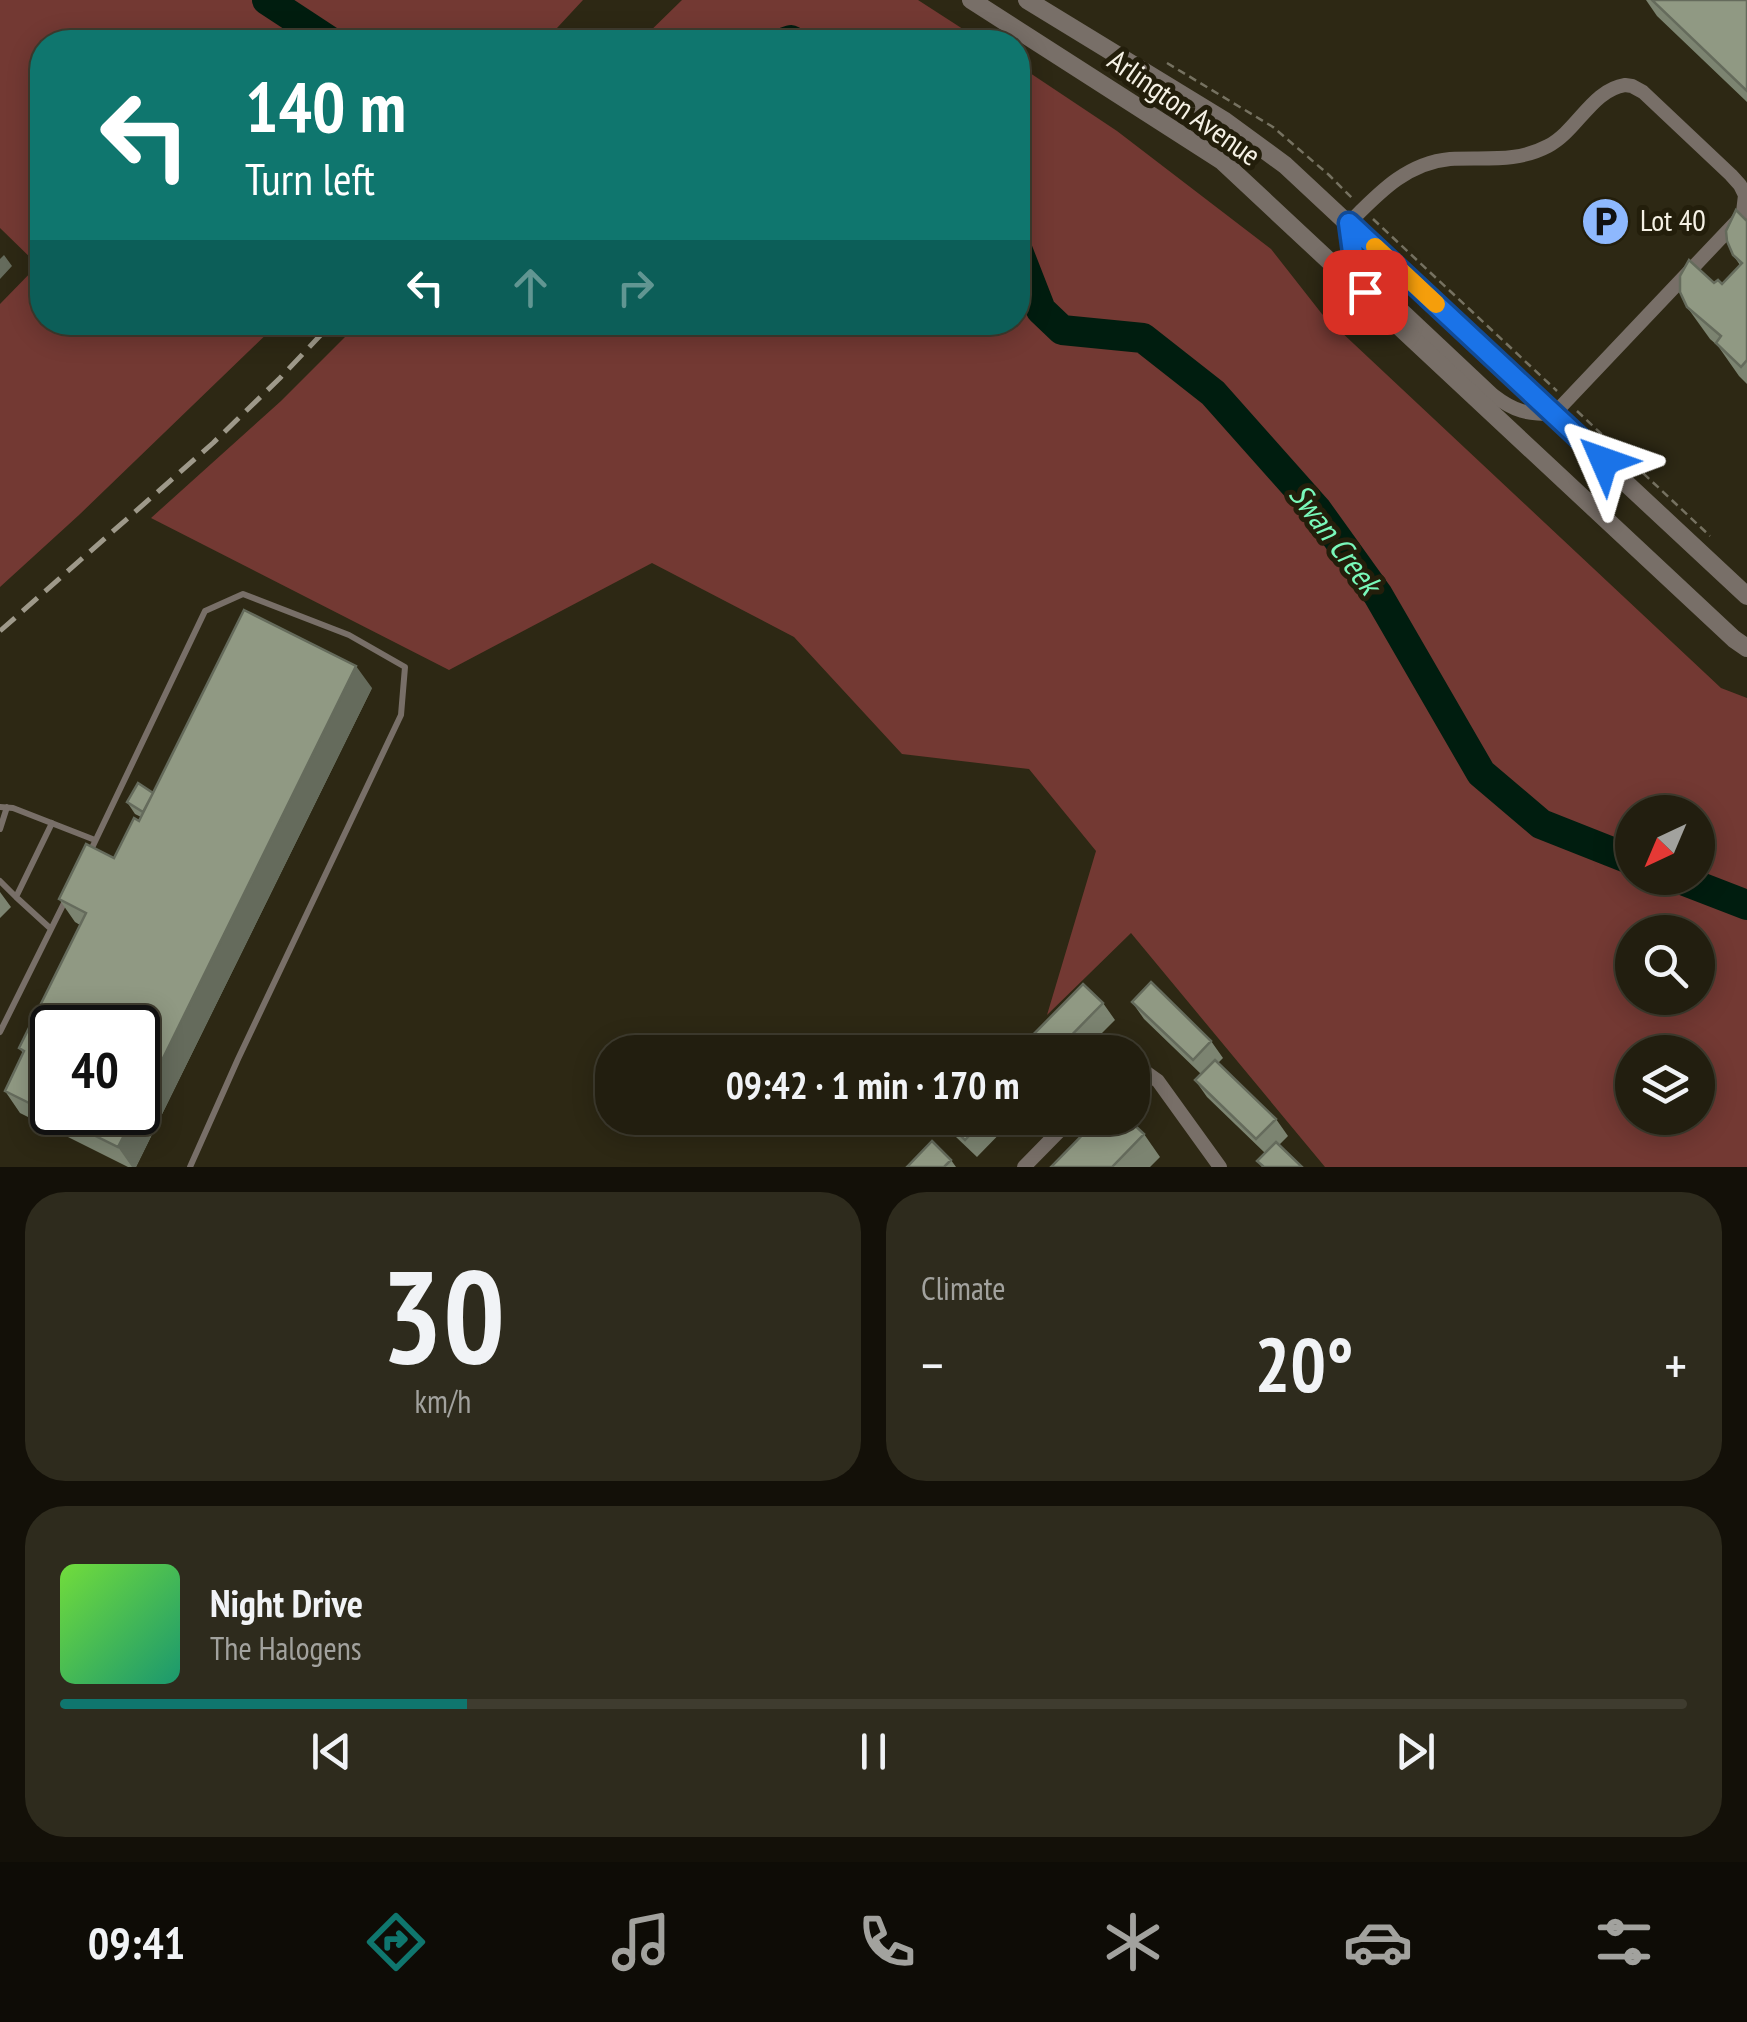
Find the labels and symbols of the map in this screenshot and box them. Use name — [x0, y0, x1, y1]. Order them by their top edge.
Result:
street label: Arlington Avenue — [1101, 40, 1269, 174]
parking icon: Lot 40 — [1579, 195, 1631, 247]
place label: Lot 40 — [1640, 200, 1706, 239]
pin — [1323, 250, 1408, 335]
position arrow — [1552, 409, 1656, 513]
water label: Swan Creek — [1281, 475, 1393, 605]
north arrow — [1615, 795, 1715, 895]
speed limit sign: 40 — [30, 1005, 160, 1135]

